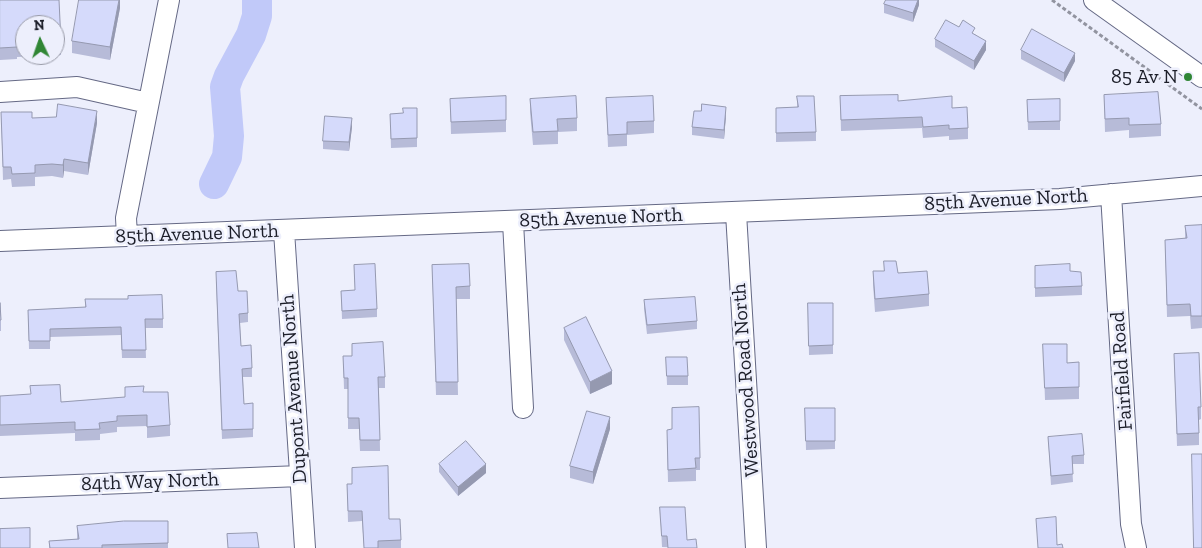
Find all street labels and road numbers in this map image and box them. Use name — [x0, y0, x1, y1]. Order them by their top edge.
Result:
street label: 85th Avenue North — [924, 184, 1088, 216]
street label: 85th Avenue North — [519, 203, 683, 233]
street label: 85th Avenue North — [115, 219, 279, 249]
street label: Westwood Road North — [727, 283, 765, 477]
street label: Dupont Avenue North — [275, 294, 313, 484]
street label: Fairfield Road — [1106, 311, 1138, 431]
street label: 84th Way North — [81, 468, 219, 496]

